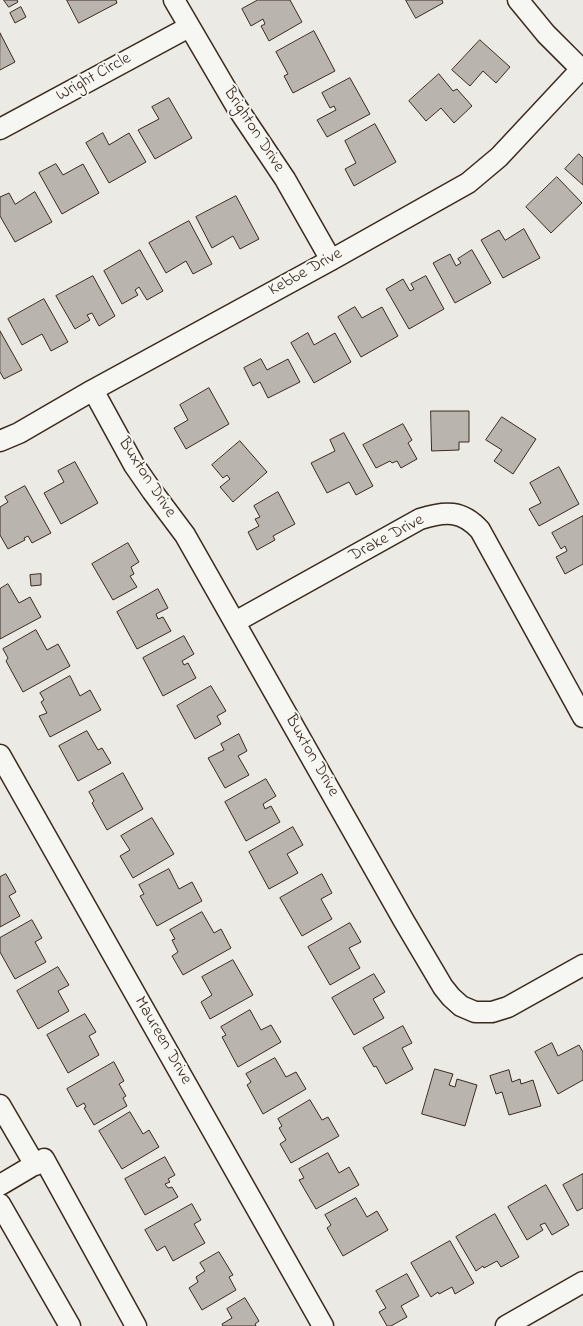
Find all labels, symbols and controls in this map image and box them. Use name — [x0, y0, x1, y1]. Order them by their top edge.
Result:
street label: Wright Circle — [53, 49, 135, 107]
street label: Brighton Drive — [218, 84, 288, 176]
street label: Kebbe Drive — [266, 245, 346, 301]
street label: Buxton Drive — [113, 434, 179, 522]
street label: Drake Drive — [346, 511, 428, 567]
street label: Buxton Drive — [279, 711, 343, 801]
street label: Maureen Drive — [129, 994, 195, 1088]

